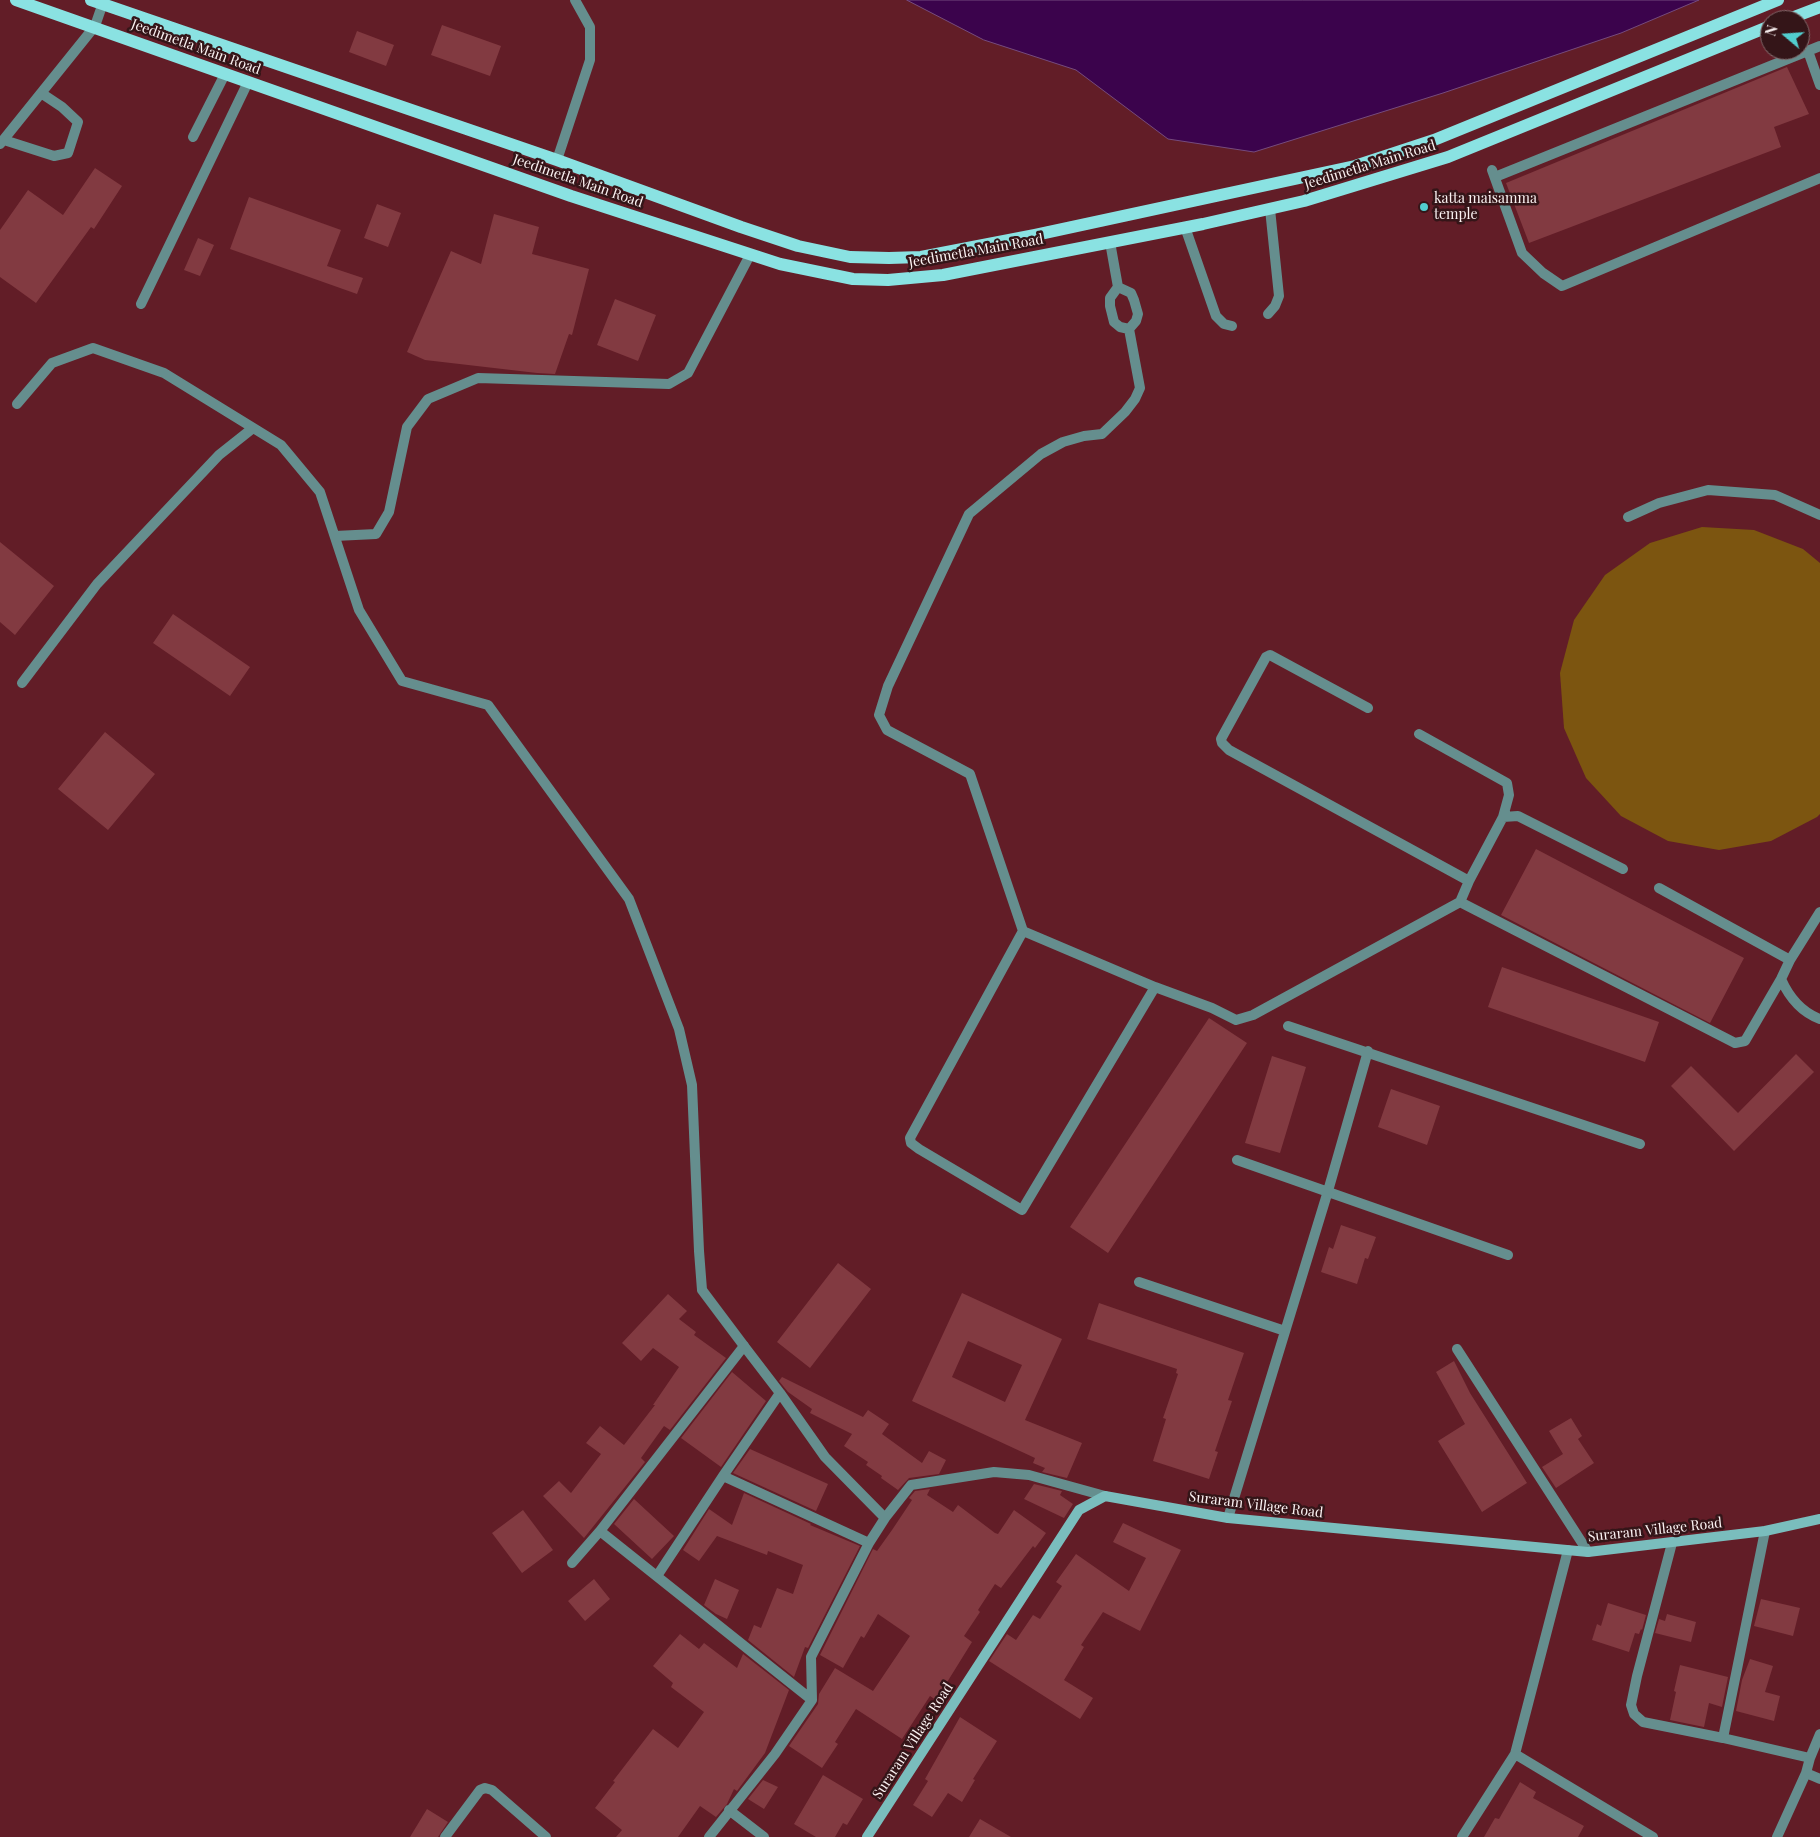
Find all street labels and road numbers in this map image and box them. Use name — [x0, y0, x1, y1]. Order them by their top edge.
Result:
street label: Jeedimetla Main Road — [129, 16, 263, 78]
street label: Jeedimetla Main Road — [1302, 137, 1438, 193]
street label: Jeedimetla Main Road — [511, 151, 645, 211]
street label: Jeedimetla Main Road — [907, 231, 1045, 271]
street label: Suraram Village Road — [1188, 1488, 1324, 1522]
street label: Suraram Village Road — [1587, 1515, 1723, 1545]
street label: Suraram Village Road — [869, 1680, 957, 1802]

